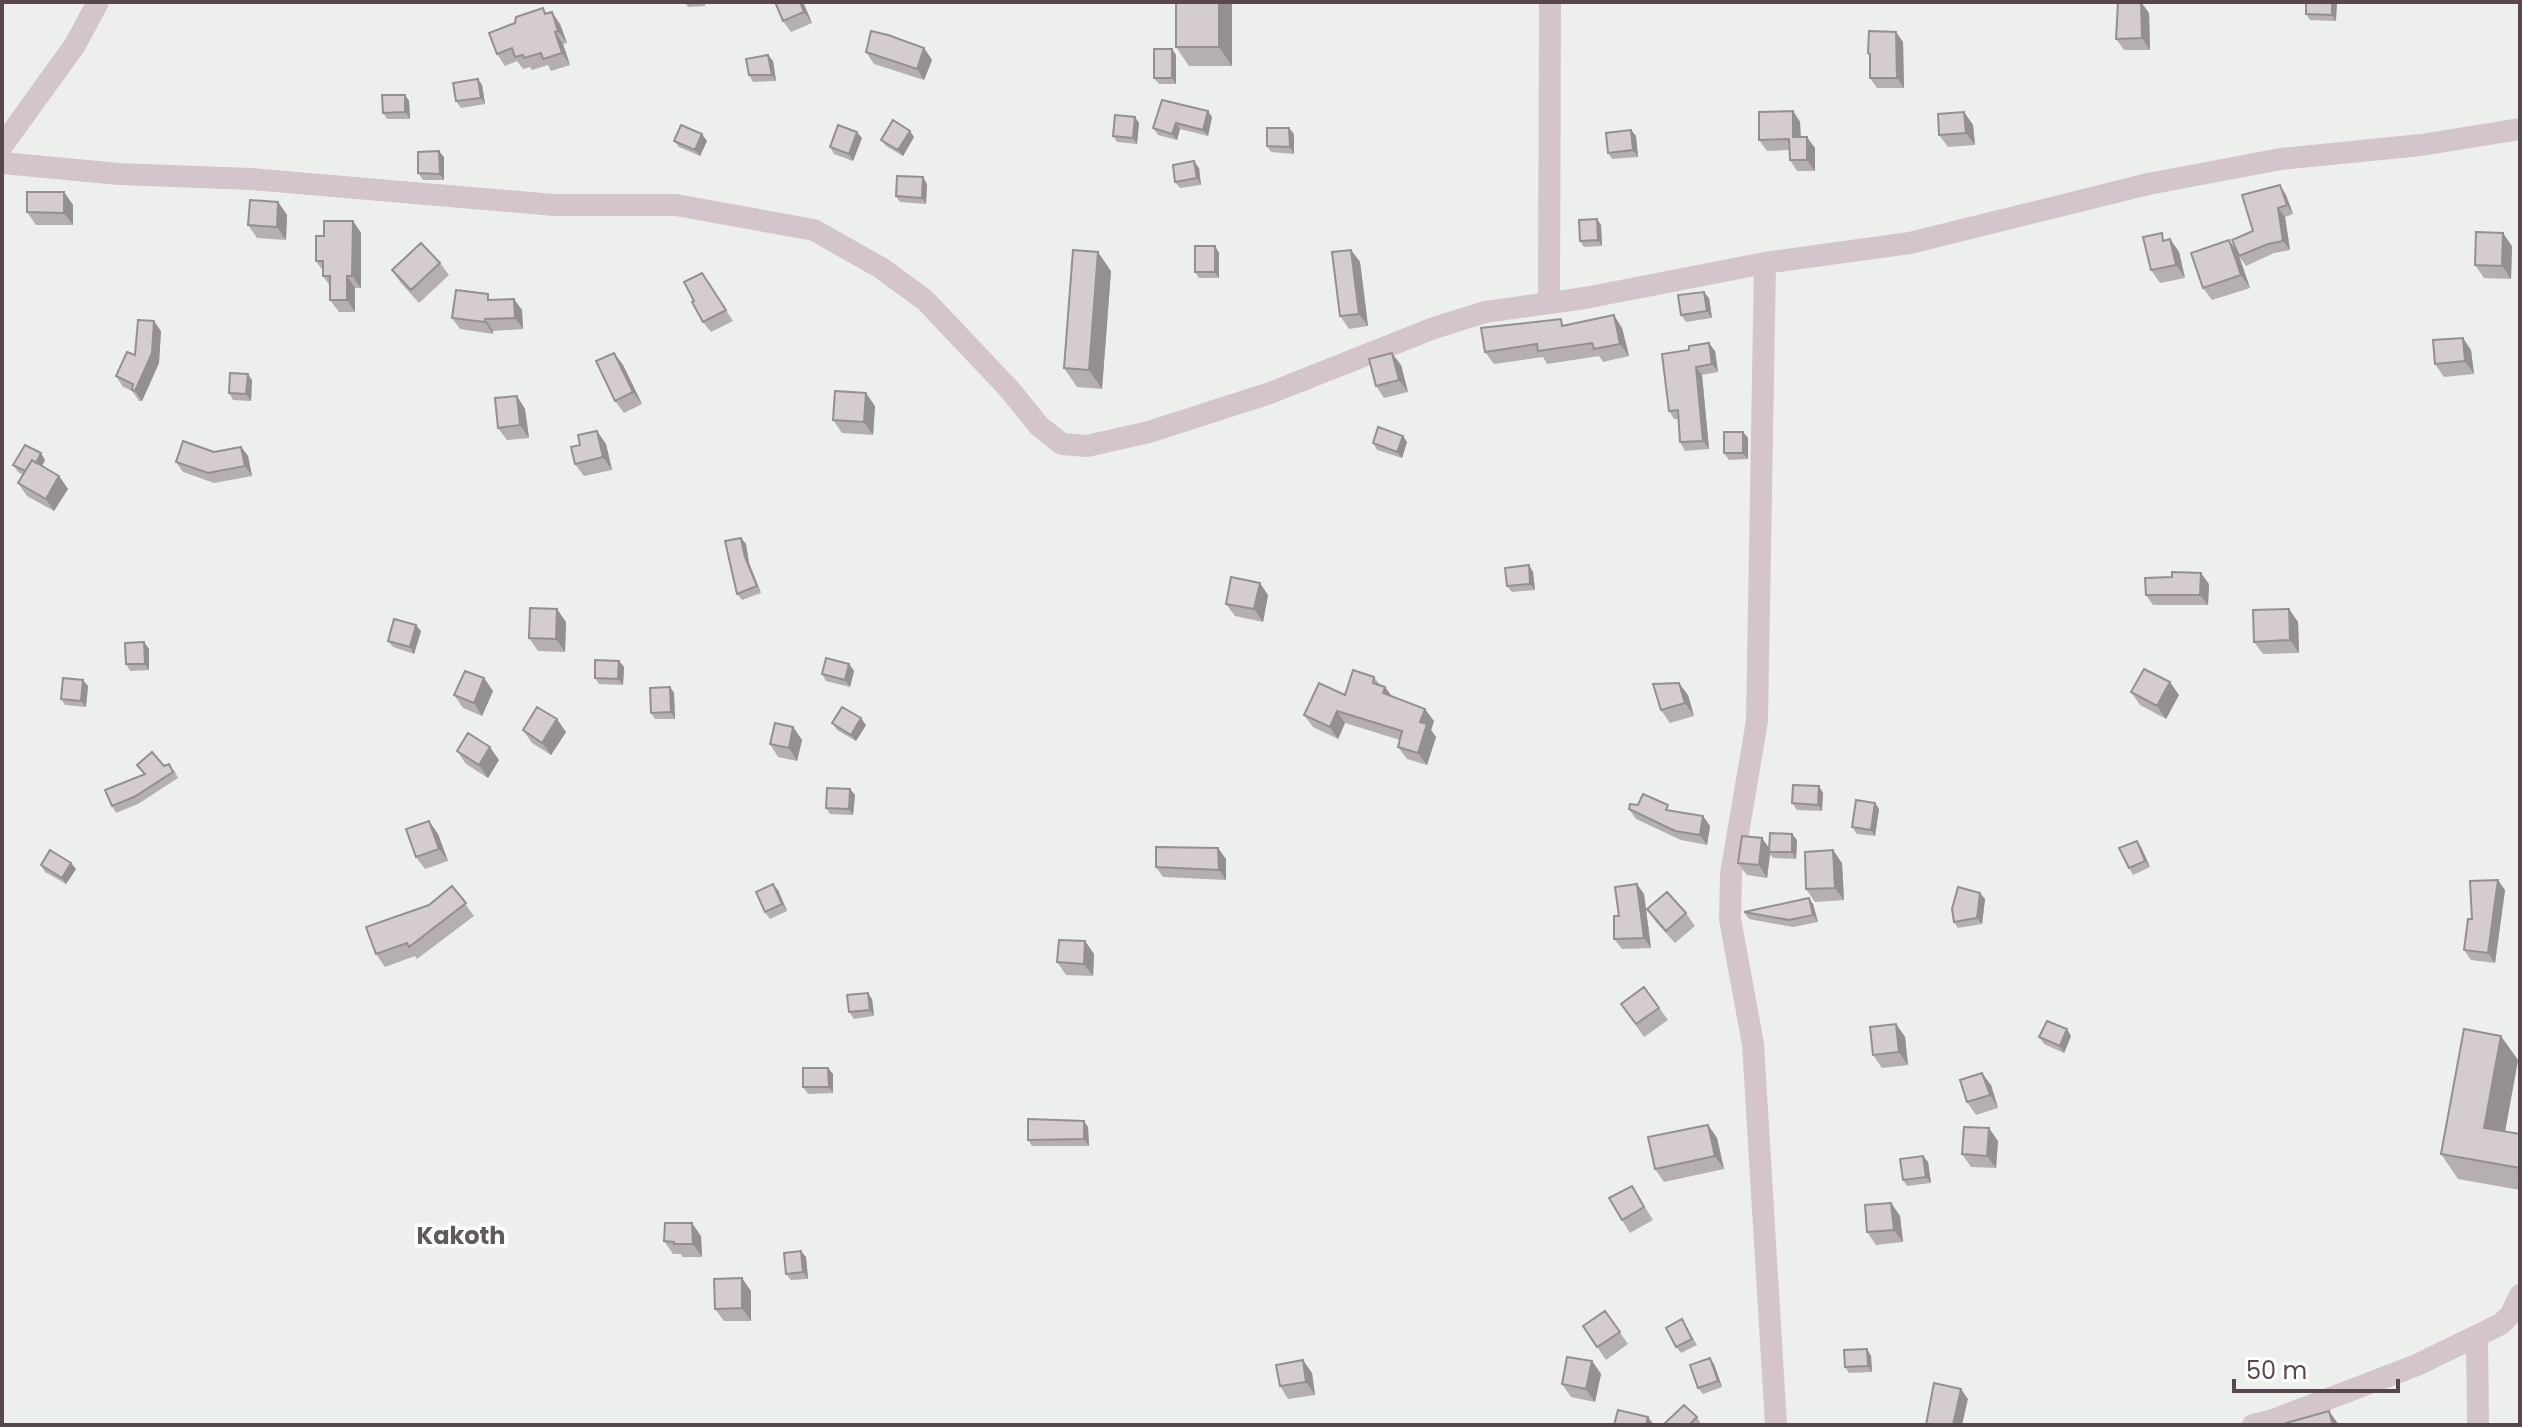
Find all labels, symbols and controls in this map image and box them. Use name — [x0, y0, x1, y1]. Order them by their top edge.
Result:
district label: Kakoth — [416, 1219, 506, 1252]
scale bar — [2234, 1343, 2398, 1393]
text: 50 m — [2246, 1354, 2307, 1387]

